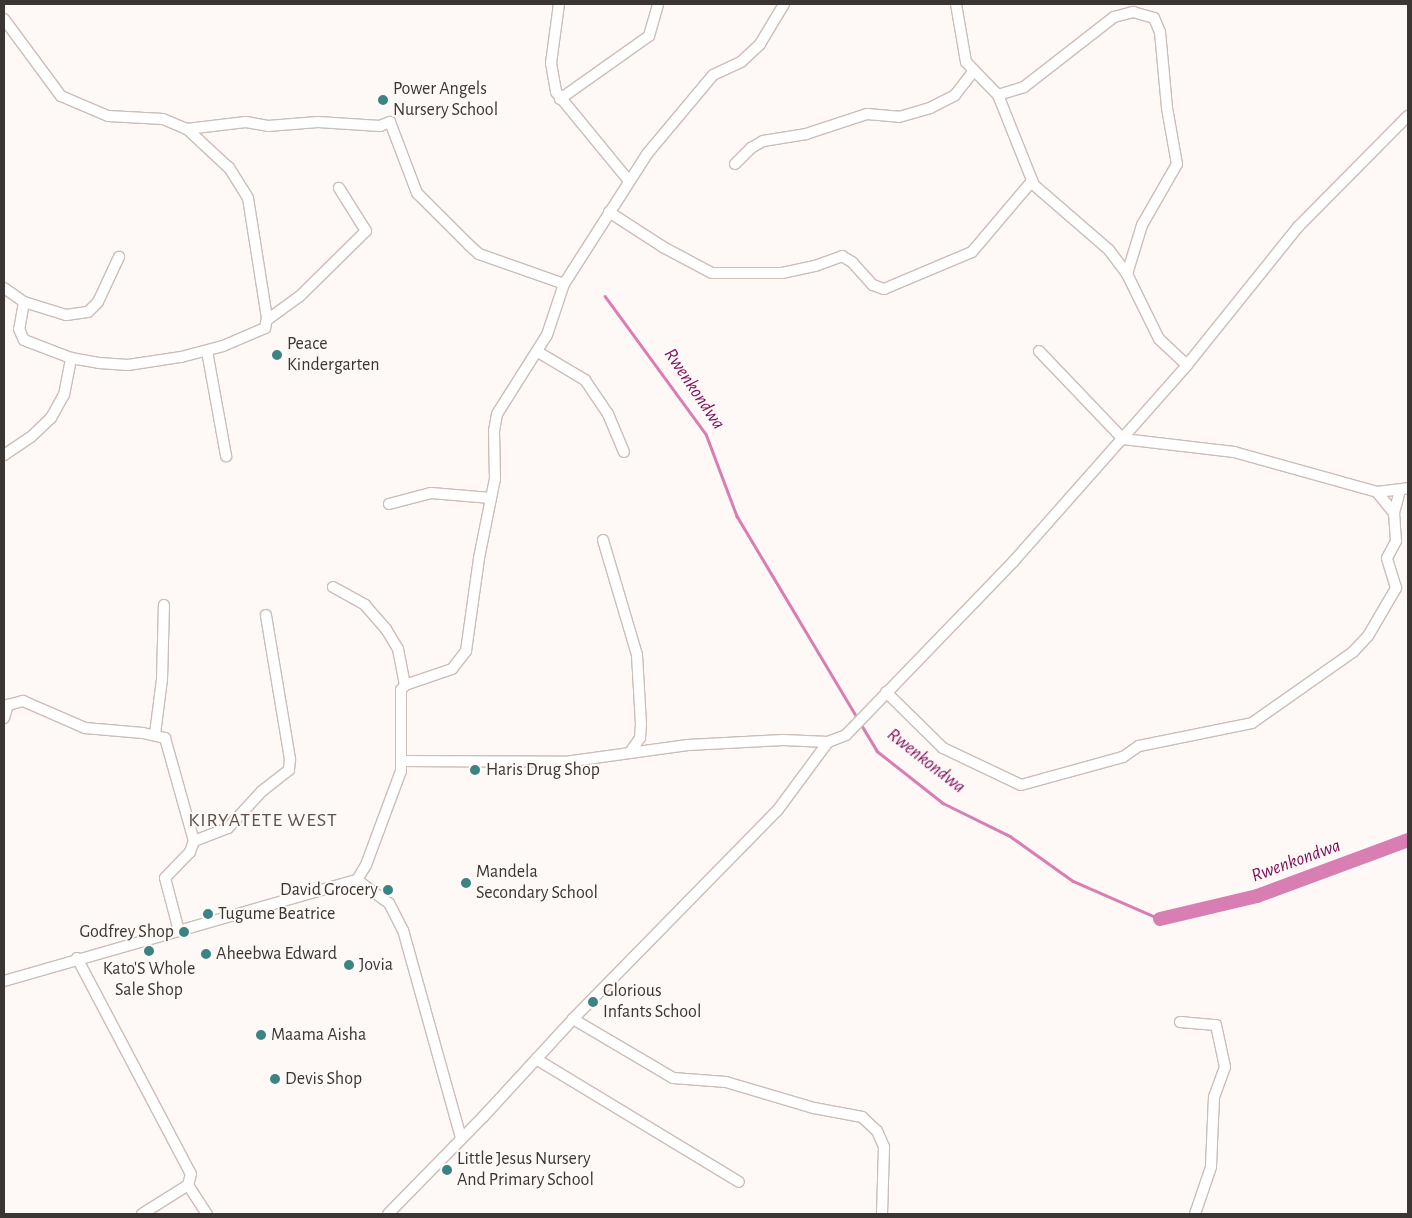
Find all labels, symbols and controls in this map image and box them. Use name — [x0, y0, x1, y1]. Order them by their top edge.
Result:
place label: Power Angels Nursery School — [393, 79, 498, 122]
marker: Power Angels Nursery School — [377, 94, 389, 106]
place label: Peace Kindergarten — [287, 334, 379, 376]
water label: Rwenkondwa — [659, 344, 729, 434]
marker: Peace Kindergarten — [271, 349, 283, 361]
water label: Rwenkondwa — [882, 723, 970, 799]
place label: Haris Drug Shop — [486, 759, 600, 781]
marker: Haris Drug Shop — [468, 763, 482, 777]
district label: KIRYATETE WEST — [187, 808, 339, 832]
water label: Rwenkondwa — [1248, 834, 1344, 888]
place label: Mandela Secondary School — [476, 862, 598, 904]
marker: Mandela Secondary School — [460, 877, 472, 889]
place label: David Grocery — [280, 879, 378, 901]
marker: David Grocery — [382, 884, 394, 896]
place label: Tugume Beatrice — [218, 903, 335, 925]
marker: Tugume Beatrice — [202, 908, 214, 920]
place label: Godfrey Shop — [80, 921, 174, 943]
marker: Godfrey Shop — [178, 926, 190, 938]
place label: Aheebwa Edward — [216, 943, 337, 965]
marker: Kato'S Whole Sale Shop — [143, 945, 155, 957]
marker: Aheebwa Edward — [200, 948, 212, 960]
place label: Jovia — [359, 954, 393, 976]
place label: Kato'S Whole Sale Shop — [103, 959, 195, 1002]
marker: Jovia — [343, 959, 355, 971]
place label: Glorious Infants School — [603, 981, 701, 1024]
marker: Glorious Infants School — [587, 996, 599, 1008]
place label: Maama Aisha — [271, 1024, 366, 1046]
marker: Maama Aisha — [255, 1029, 267, 1041]
place label: Devis Shop — [285, 1068, 362, 1090]
marker: Devis Shop — [269, 1073, 281, 1085]
place label: Little Jesus Nursery And Primary School — [457, 1149, 594, 1192]
marker: Little Jesus Nursery And Primary School — [441, 1164, 453, 1176]

